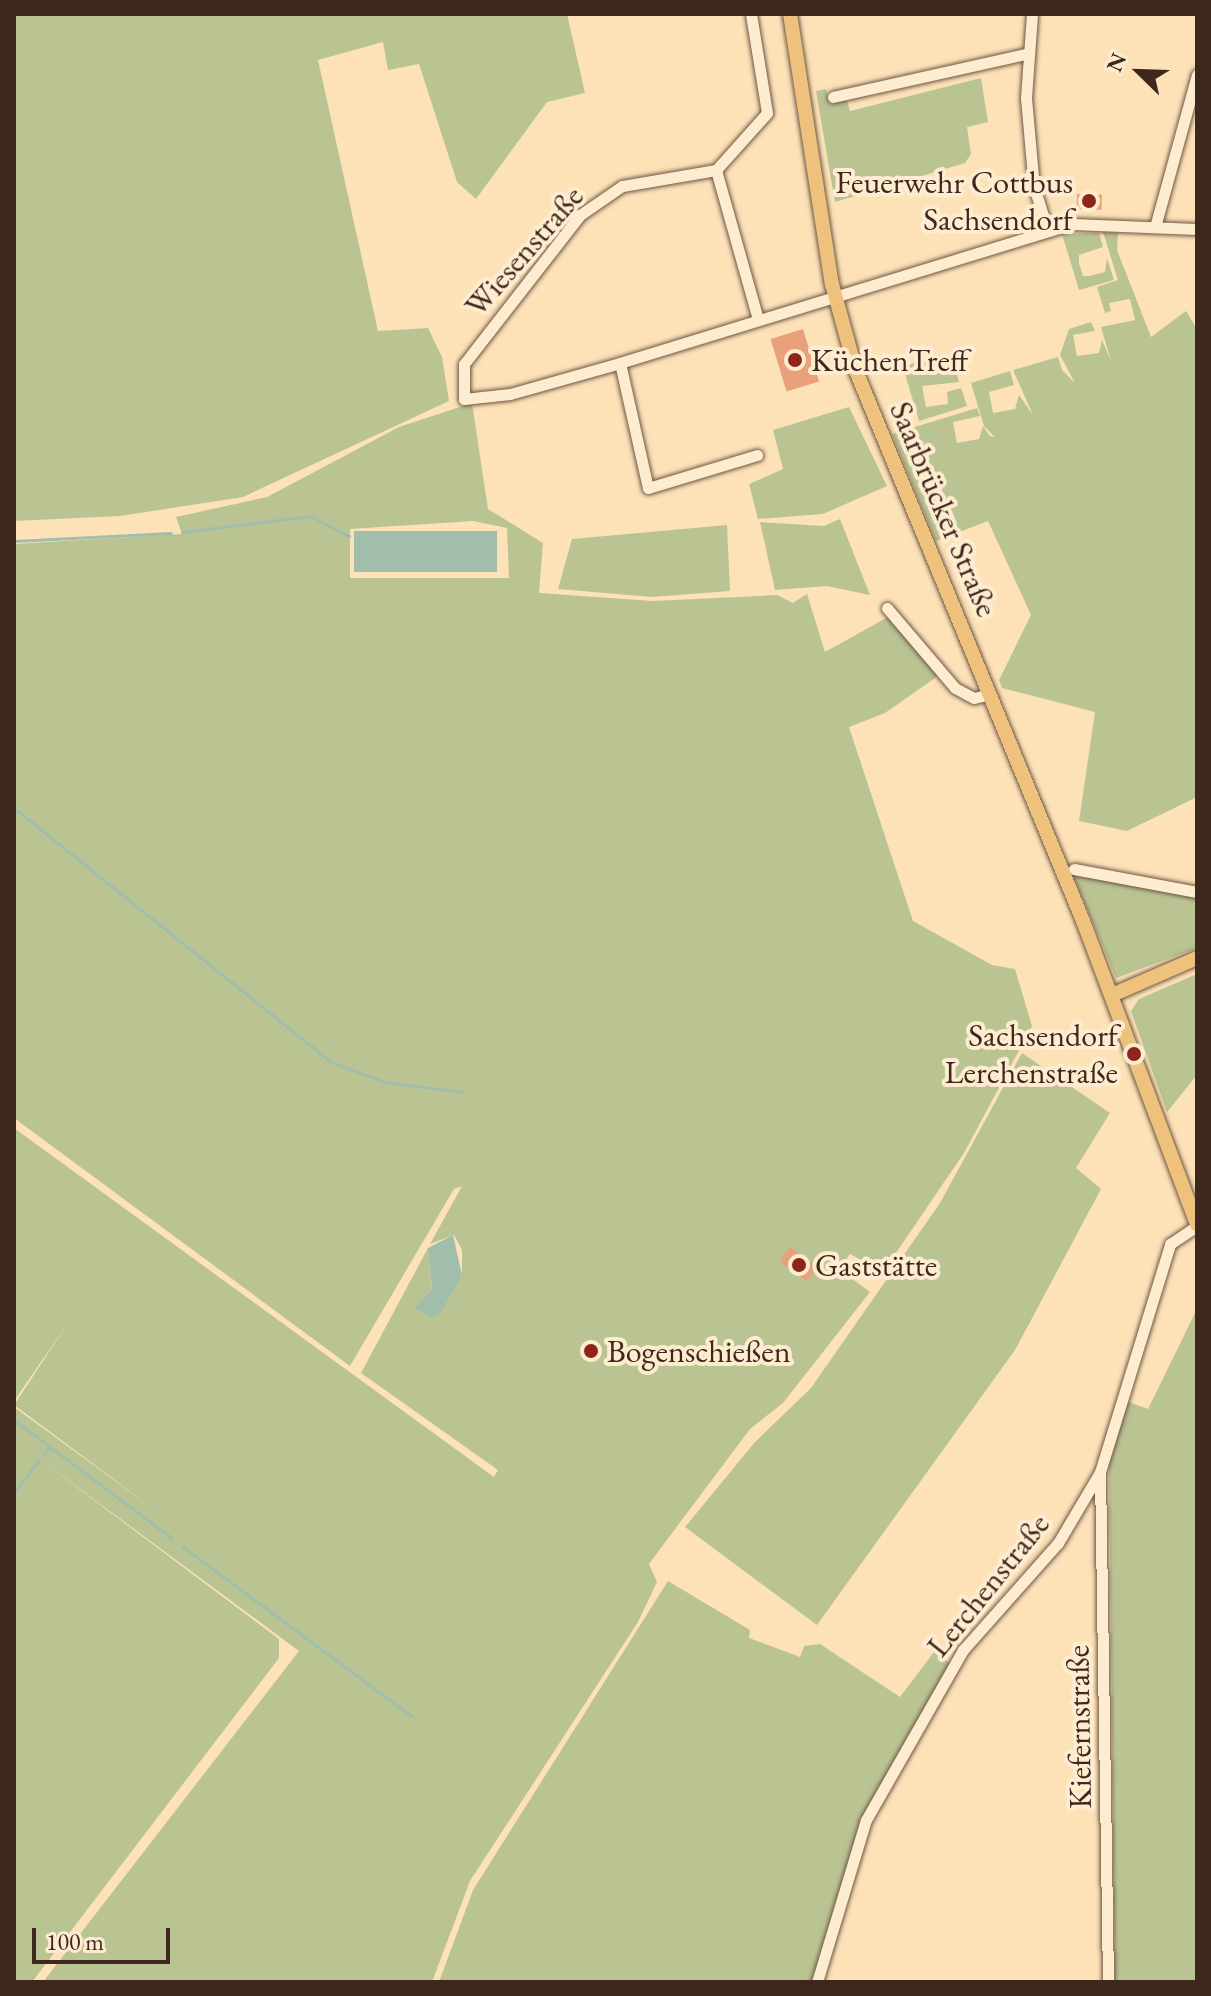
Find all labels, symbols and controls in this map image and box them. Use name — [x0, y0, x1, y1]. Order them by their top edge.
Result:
north arrow — [1099, 32, 1179, 112]
text: N — [1100, 49, 1133, 76]
place label: Feuerwehr Cottbus Sachsendorf — [836, 164, 1073, 239]
street label: Wiesenstraße — [457, 178, 591, 324]
marker: Feuerwehr Cottbus Sachsendorf — [1080, 192, 1098, 210]
place label: KüchenTreff — [811, 341, 968, 379]
marker: KüchenTreff — [786, 351, 804, 369]
street label: Saarbrücker Straße — [881, 396, 1007, 622]
place label: Sachsendorf Lerchenstraße — [945, 1017, 1118, 1092]
marker: Sachsendorf Lerchenstraße — [1125, 1045, 1143, 1063]
place label: Gaststätte — [815, 1246, 937, 1284]
marker: Gaststätte — [790, 1256, 808, 1274]
place label: Bogenschießen — [607, 1332, 791, 1370]
marker: Bogenschießen — [582, 1342, 600, 1360]
street label: Lerchenstraße — [919, 1506, 1057, 1664]
street label: Kiefernstraße — [1058, 1645, 1100, 1809]
scale bar — [36, 1912, 174, 1962]
text: 100 m — [46, 1926, 104, 1957]

